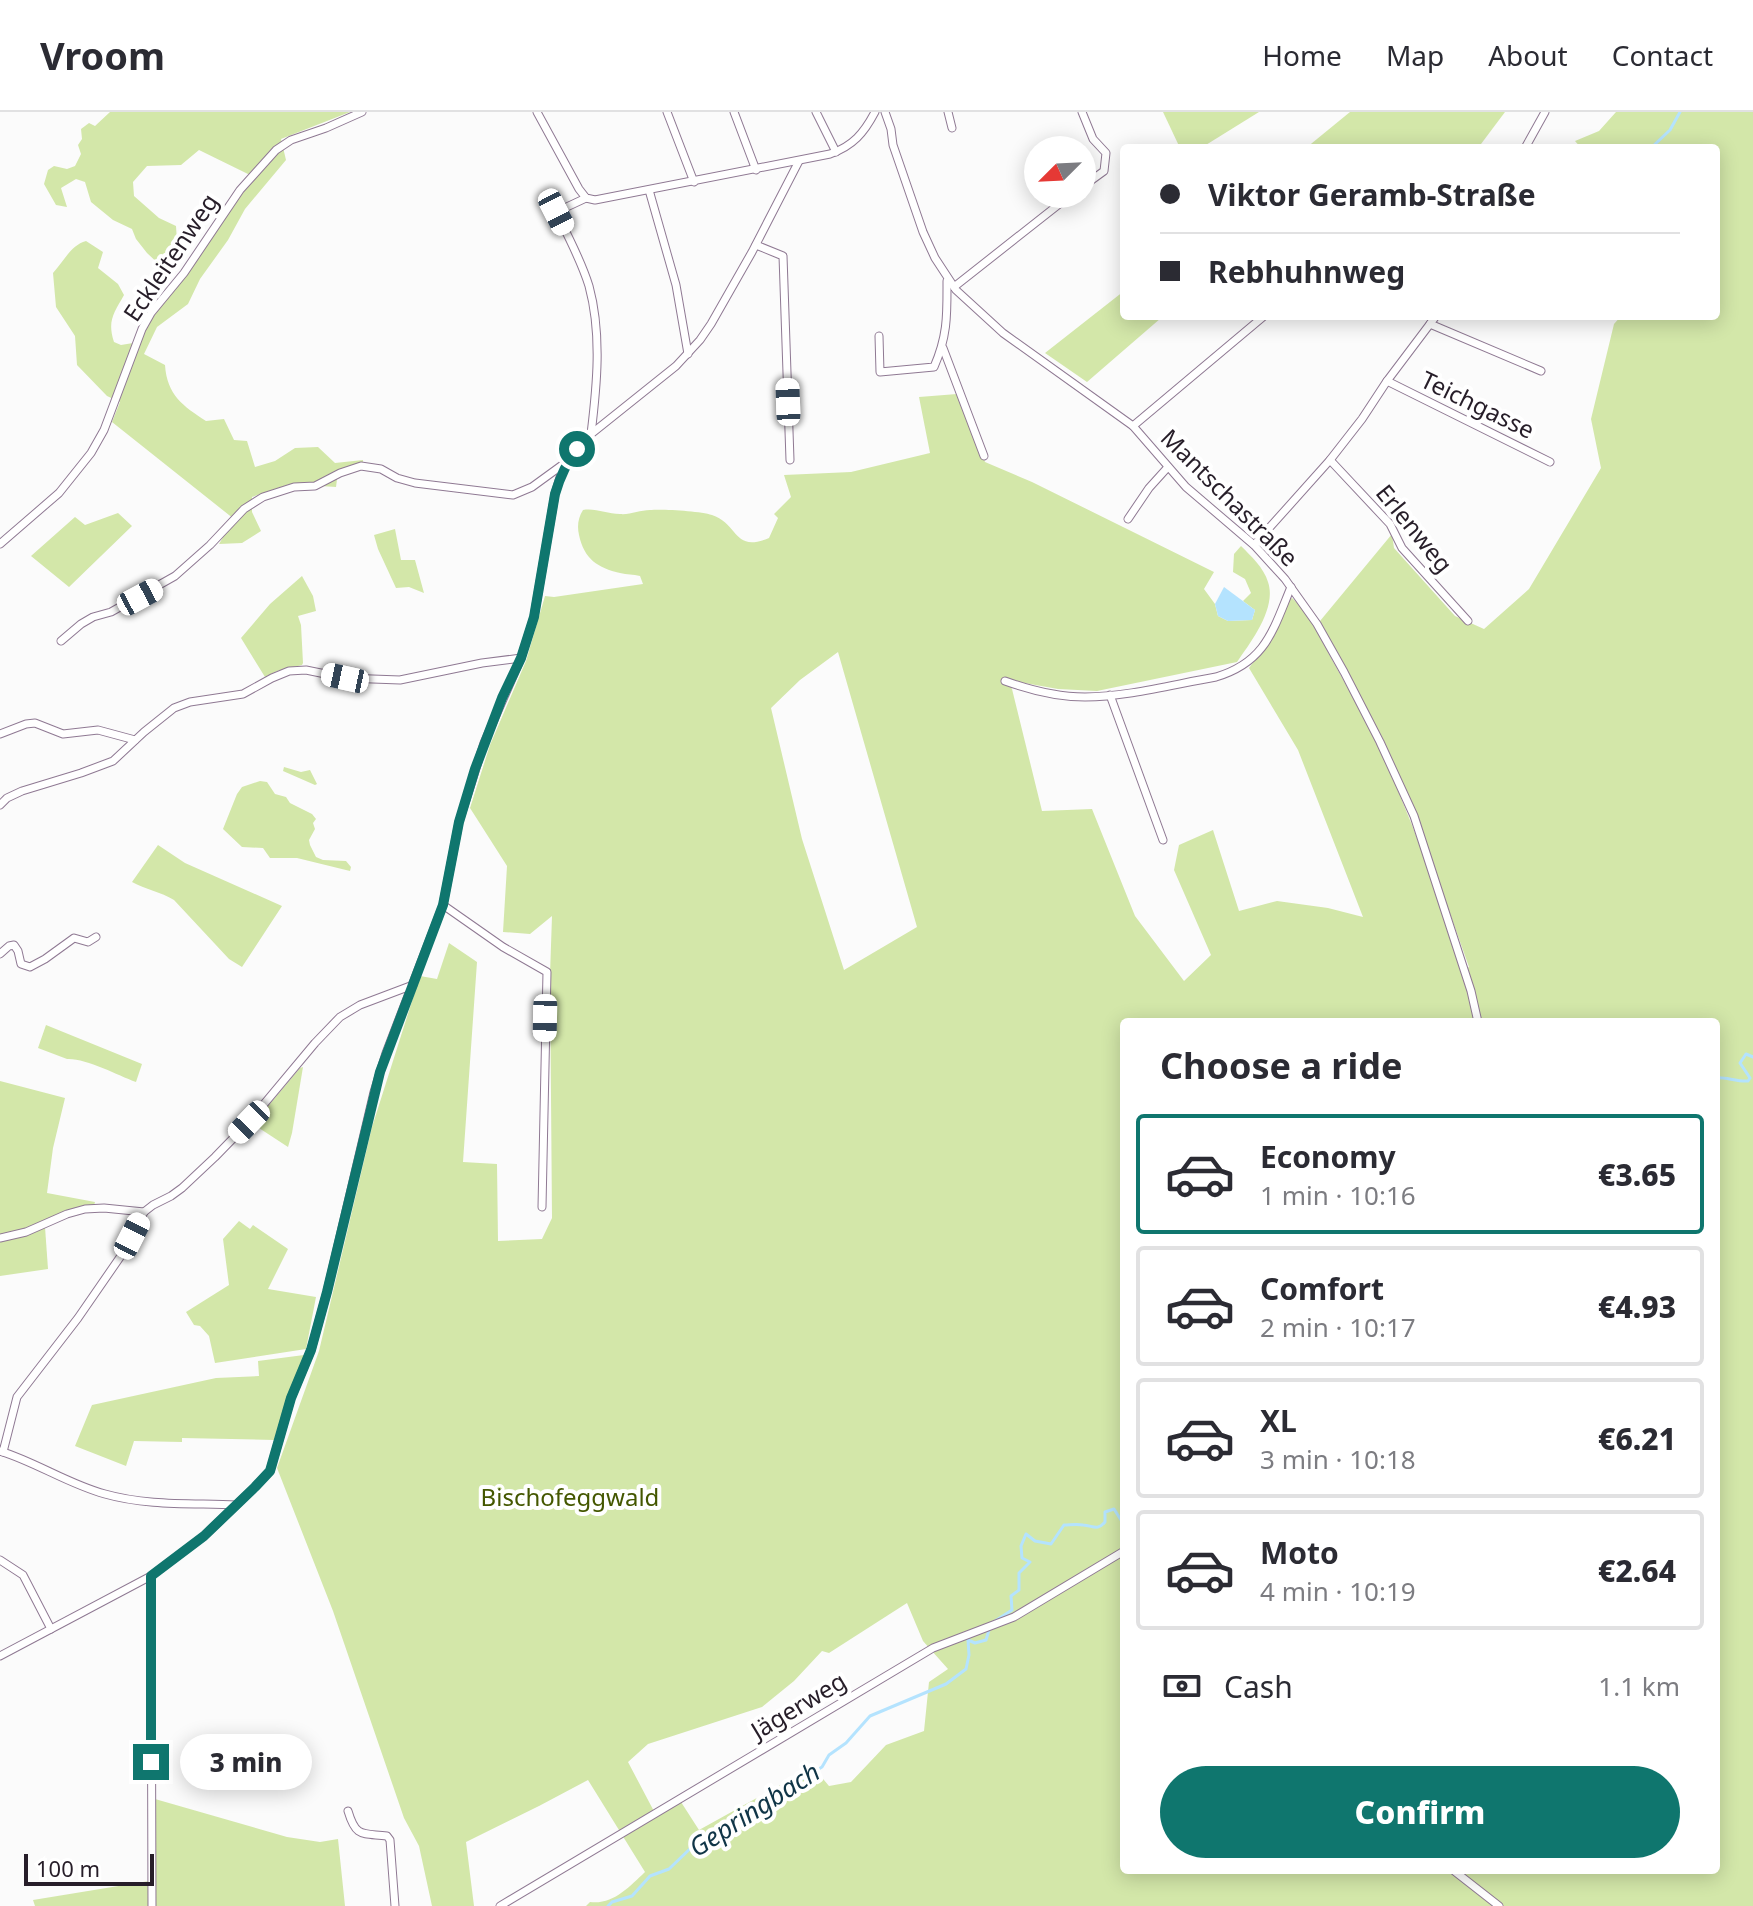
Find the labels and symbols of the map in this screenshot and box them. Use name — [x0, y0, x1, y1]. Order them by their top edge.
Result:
north arrow — [1024, 136, 1096, 208]
car — [534, 185, 578, 239]
street label: Eckleitenweg — [115, 187, 225, 327]
street label: Teichgasse — [1416, 362, 1540, 446]
car — [775, 378, 801, 426]
street label: Mantschastraße — [1154, 421, 1306, 573]
route start — [559, 431, 595, 467]
street label: Erlenweg — [1369, 477, 1461, 579]
car — [113, 575, 167, 619]
car — [319, 661, 371, 695]
car — [533, 994, 557, 1042]
car — [224, 1096, 274, 1148]
car — [110, 1209, 154, 1263]
park label: Bischofeggwald — [481, 1480, 659, 1513]
street label: Jägerweg — [743, 1664, 852, 1747]
callout: 3 min — [179, 1734, 311, 1790]
route end — [133, 1744, 169, 1780]
water label: Gepringbach — [682, 1753, 826, 1865]
scale bar — [24, 1850, 154, 1886]

